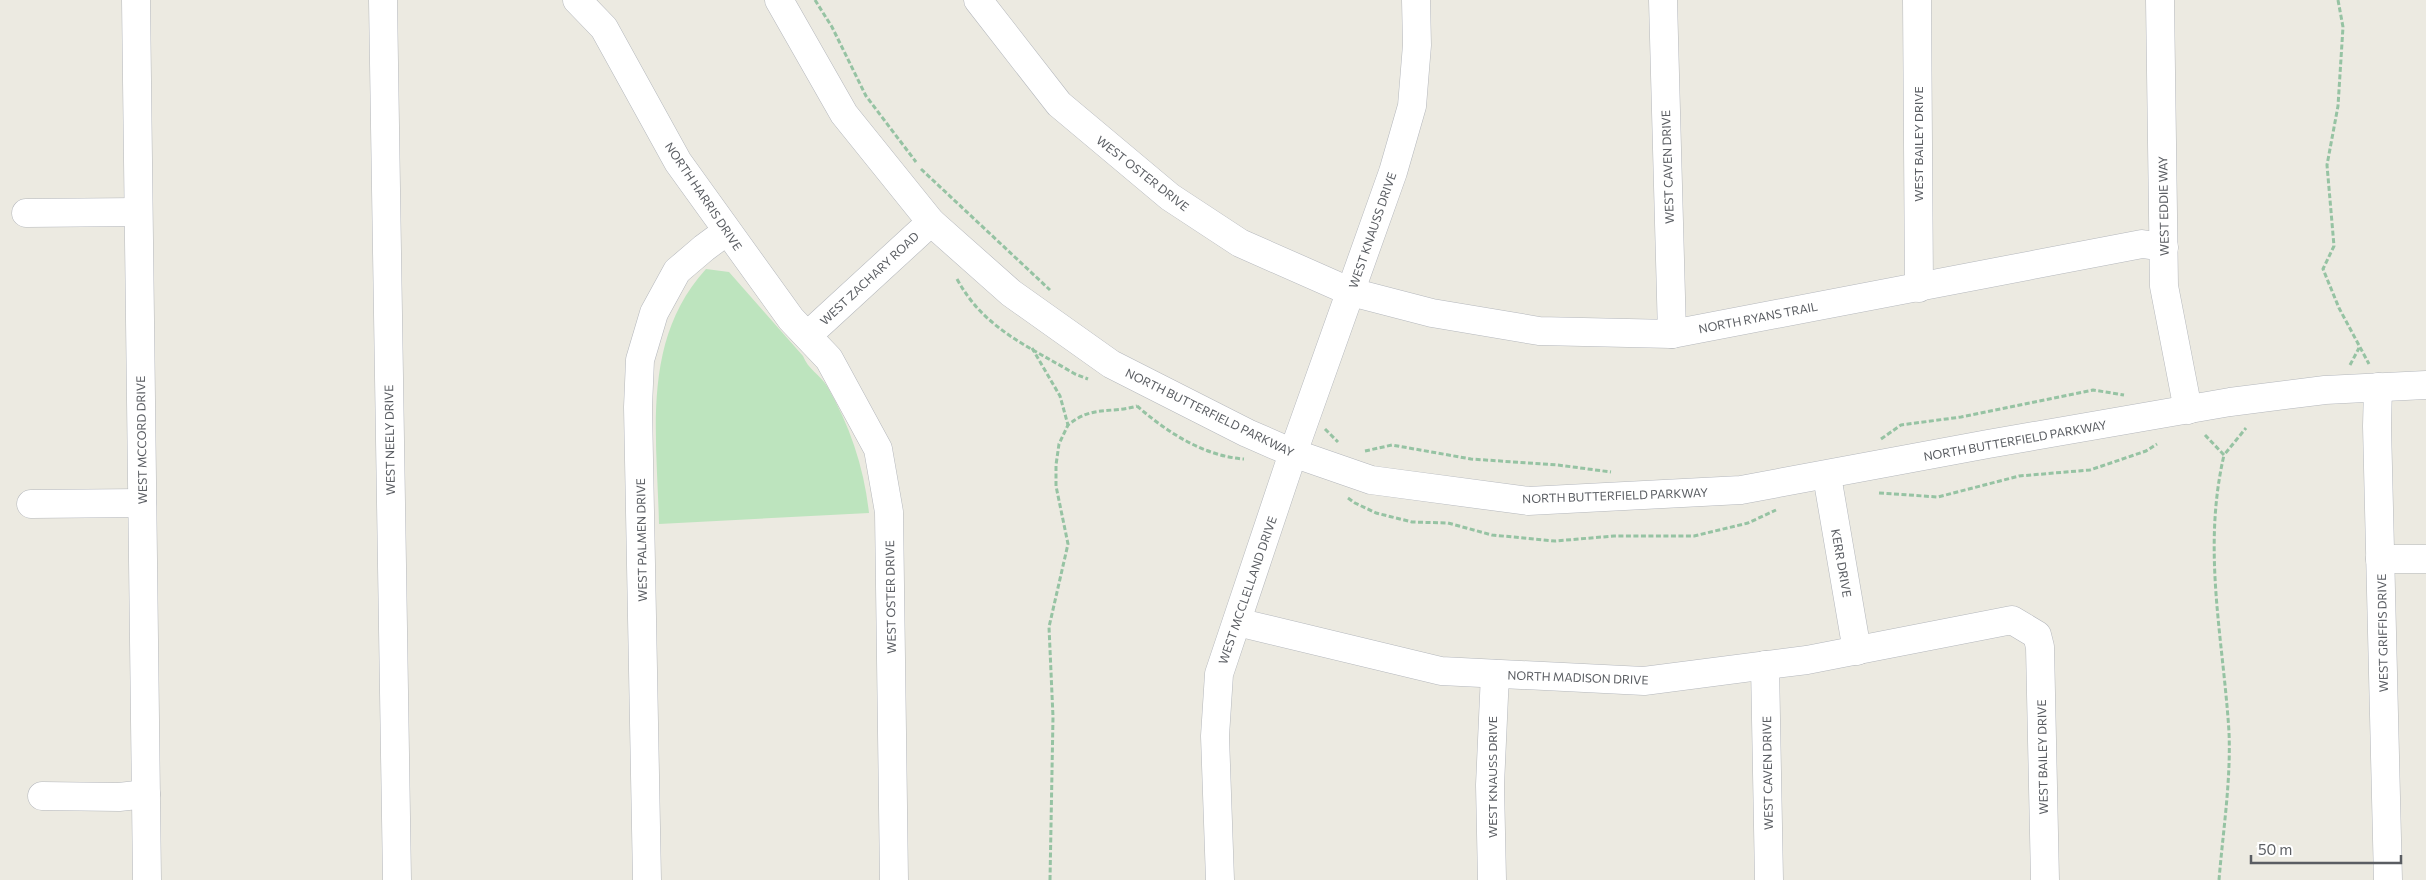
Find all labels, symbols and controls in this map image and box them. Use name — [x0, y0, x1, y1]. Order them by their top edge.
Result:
street label: WEST BAILEY DRIVE — [1911, 86, 1925, 202]
street label: WEST CAVEN DRIVE — [1658, 110, 1676, 224]
street label: WEST OSTER DRIVE — [1094, 132, 1192, 214]
street label: NORTH HARRIS DRIVE — [663, 139, 745, 253]
street label: WEST EDDIE WAY — [2155, 156, 2171, 256]
street label: WEST KNAUSS DRIVE — [1346, 170, 1398, 290]
street label: WEST ZACHARY ROAD — [817, 228, 921, 327]
street label: NORTH RYANS TRAIL — [1697, 299, 1819, 335]
street label: NORTH BUTTERFIELD PARKWAY — [1123, 365, 1297, 459]
street label: WEST MCCORD DRIVE — [133, 376, 149, 504]
street label: WEST NEELY DRIVE — [381, 384, 397, 496]
street label: NORTH BUTTERFIELD PARKWAY — [1922, 417, 2108, 463]
street label: WEST PALMEN DRIVE — [633, 478, 649, 602]
street label: NORTH BUTTERFIELD PARKWAY — [1522, 485, 1708, 505]
street label: WEST MCCLELLAND DRIVE — [1215, 514, 1279, 666]
street label: KERR DRIVE — [1829, 528, 1855, 598]
street label: WEST OSTER DRIVE — [882, 540, 898, 654]
street label: WEST GRIFFIS DRIVE — [2374, 574, 2390, 692]
street label: NORTH MADISON DRIVE — [1507, 668, 1649, 686]
street label: WEST BAILEY DRIVE — [2034, 699, 2050, 815]
street label: WEST KNAUSS DRIVE — [1485, 716, 1499, 838]
street label: WEST CAVEN DRIVE — [1759, 716, 1775, 830]
scale bar — [2251, 832, 2401, 864]
text: 50 m — [2258, 840, 2292, 858]

